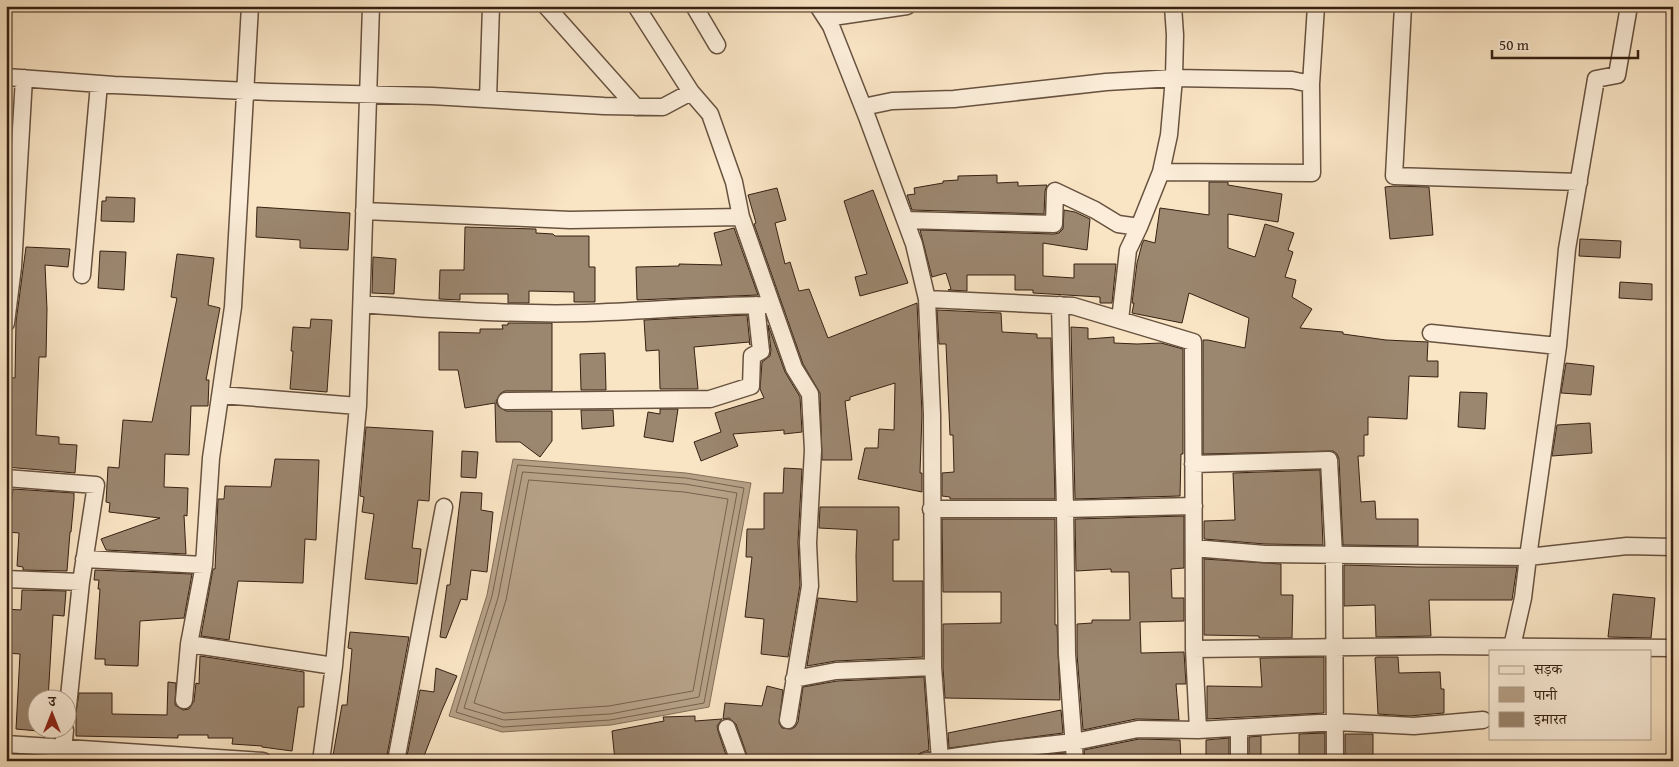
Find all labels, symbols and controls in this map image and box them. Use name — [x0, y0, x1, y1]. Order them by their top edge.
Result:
scale bar — [1492, 28, 1638, 60]
text: 50 m — [1499, 34, 1530, 55]
legend — [1489, 650, 1652, 740]
text: सड़क — [1533, 658, 1563, 679]
text: पानी — [1533, 684, 1558, 705]
north arrow — [28, 690, 78, 740]
text: उ — [47, 691, 56, 711]
text: इमारत — [1533, 708, 1568, 729]

